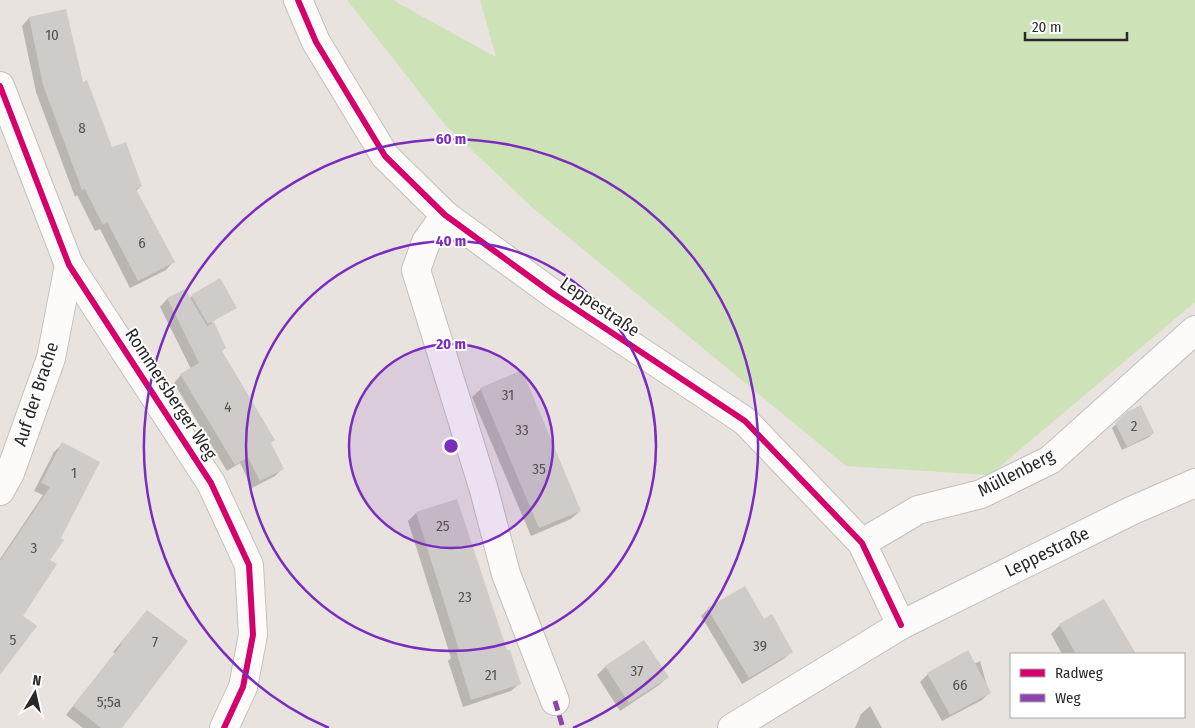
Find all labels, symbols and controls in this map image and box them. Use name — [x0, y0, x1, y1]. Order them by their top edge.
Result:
scale bar — [1025, 10, 1128, 42]
text: 20 m — [1032, 18, 1062, 36]
house number: 10 — [45, 26, 59, 44]
house number: 8 — [78, 119, 86, 137]
text: 60 m — [436, 130, 466, 148]
text: 40 m — [436, 232, 466, 250]
house number: 6 — [138, 234, 146, 252]
street label: Leppestraße — [556, 272, 644, 342]
street label: Rommersberger Weg — [120, 324, 222, 464]
text: 20 m — [435, 335, 466, 353]
street label: Auf der Brache — [9, 339, 63, 449]
house number: 31 — [502, 386, 514, 404]
house number: 4 — [224, 398, 232, 416]
house number: 2 — [1131, 417, 1138, 435]
house number: 33 — [515, 421, 529, 439]
centre of rings — [442, 437, 460, 455]
street label: Müllenberg — [974, 444, 1058, 502]
house number: 35 — [532, 460, 546, 478]
house number: 1 — [71, 464, 77, 482]
house number: 25 — [436, 517, 450, 535]
street label: Leppestraße — [1001, 522, 1093, 582]
house number: 3 — [31, 539, 38, 557]
house number: 23 — [458, 588, 472, 606]
house number: 5 — [10, 631, 17, 649]
house number: 7 — [152, 633, 158, 651]
house number: 39 — [753, 637, 767, 655]
legend — [1010, 653, 1185, 718]
house number: 37 — [631, 662, 643, 680]
text: Radweg — [1055, 664, 1103, 682]
house number: 21 — [485, 666, 497, 684]
north arrow — [10, 668, 60, 718]
text: N — [31, 672, 42, 690]
house number: 66 — [953, 676, 967, 694]
text: Weg — [1055, 689, 1081, 707]
house number: 5;5a — [97, 693, 121, 711]

